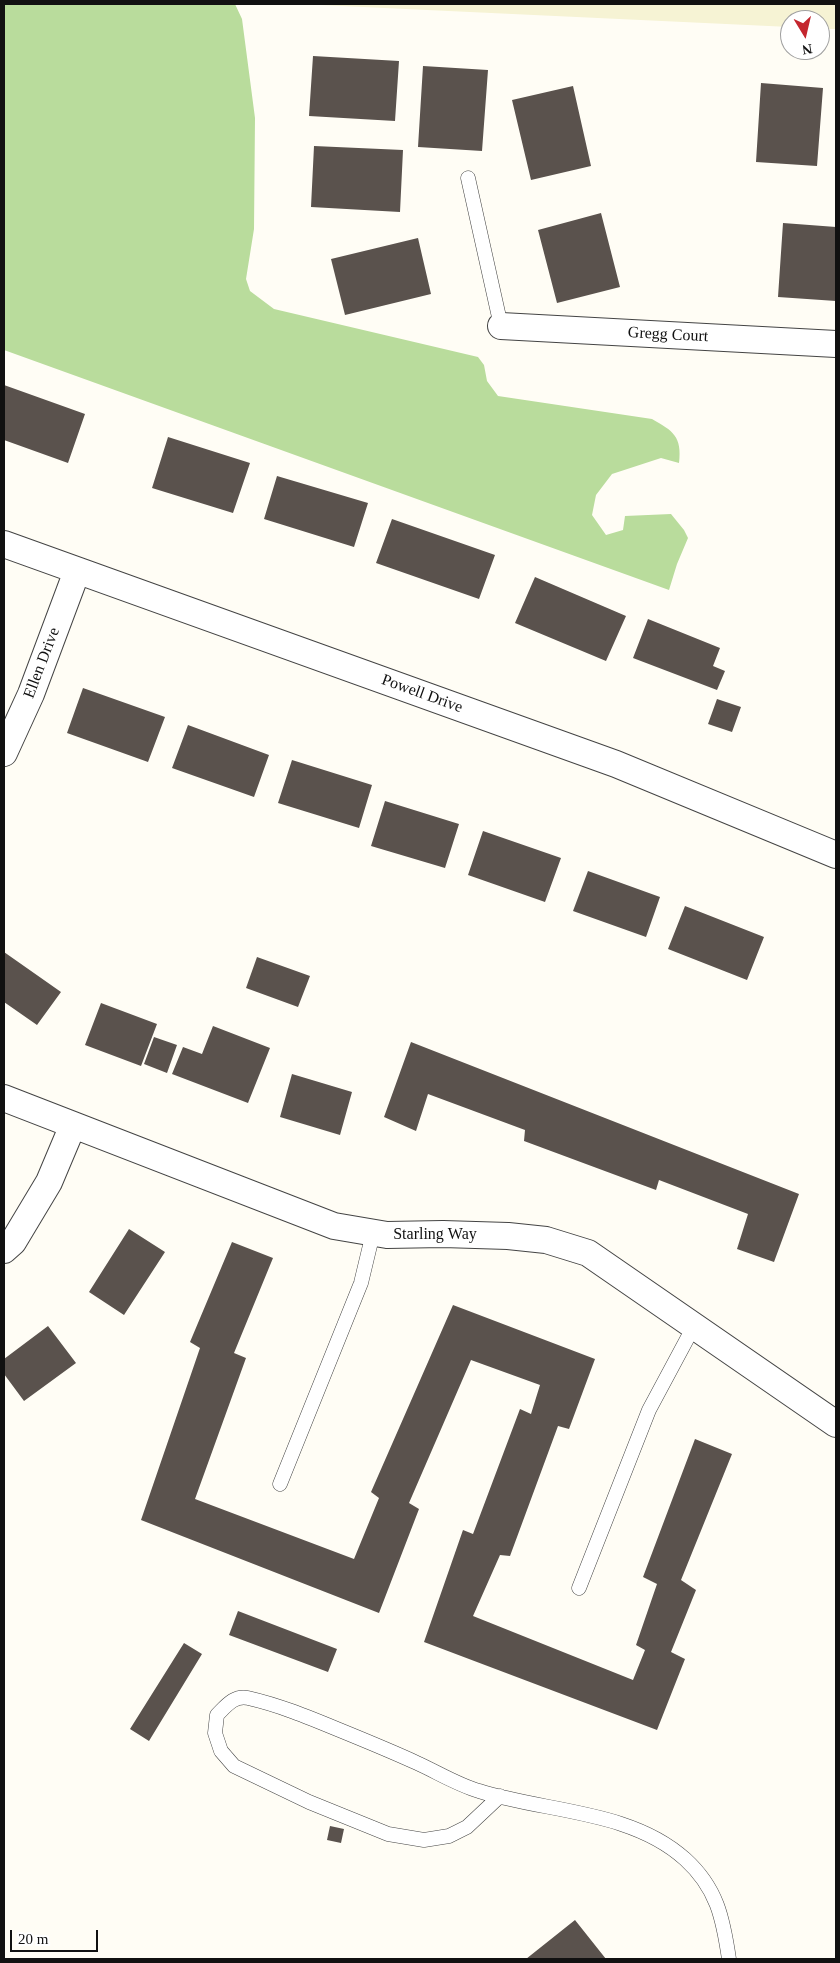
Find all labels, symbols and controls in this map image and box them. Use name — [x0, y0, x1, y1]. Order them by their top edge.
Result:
north arrow — [780, 10, 830, 60]
text: N — [801, 41, 813, 58]
street label: Gregg Court — [627, 323, 709, 347]
street label: Ellen Drive — [20, 625, 64, 701]
street label: Powell Drive — [379, 670, 465, 718]
street label: Starling Way — [393, 1225, 477, 1245]
scale bar — [12, 1920, 100, 1952]
text: 20 m — [18, 1931, 48, 1947]

